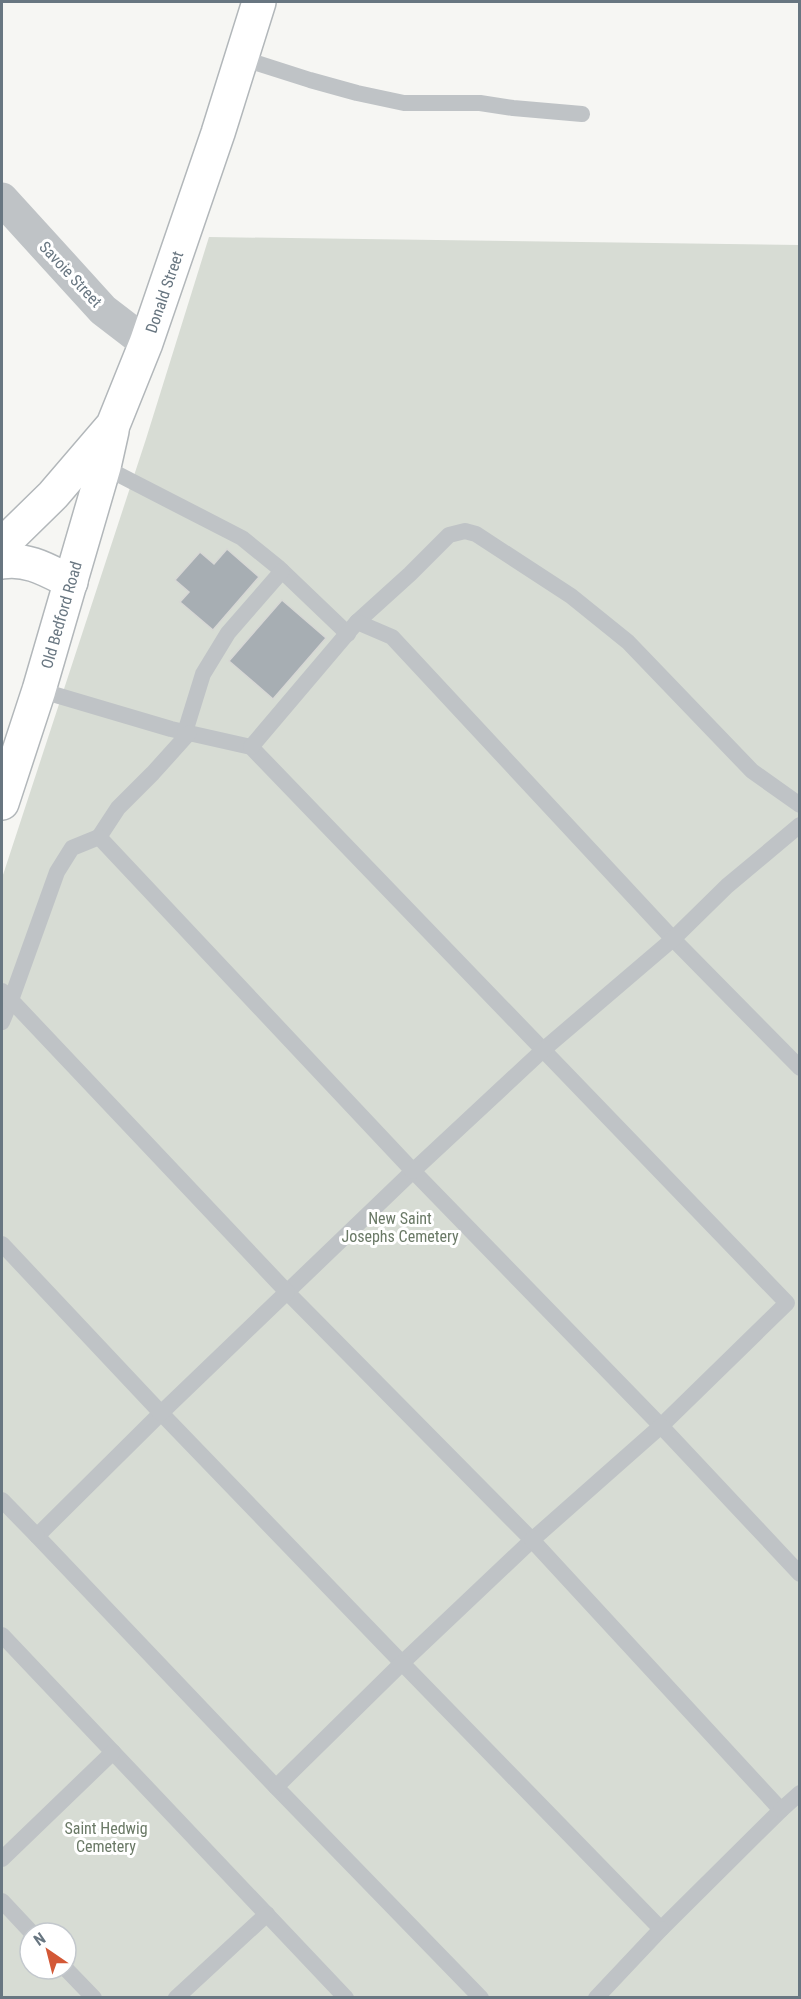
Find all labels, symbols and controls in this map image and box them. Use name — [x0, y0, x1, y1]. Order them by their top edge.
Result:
street label: Savoie Street — [35, 238, 106, 311]
street label: Donald Street — [142, 248, 187, 336]
street label: Old Bedford Road — [37, 559, 86, 671]
park label: New Saint Josephs Cemetery — [341, 1209, 459, 1246]
park label: Saint Hedwig Cemetery — [64, 1819, 148, 1856]
north arrow — [18, 1921, 78, 1981]
text: N — [30, 1929, 49, 1950]

